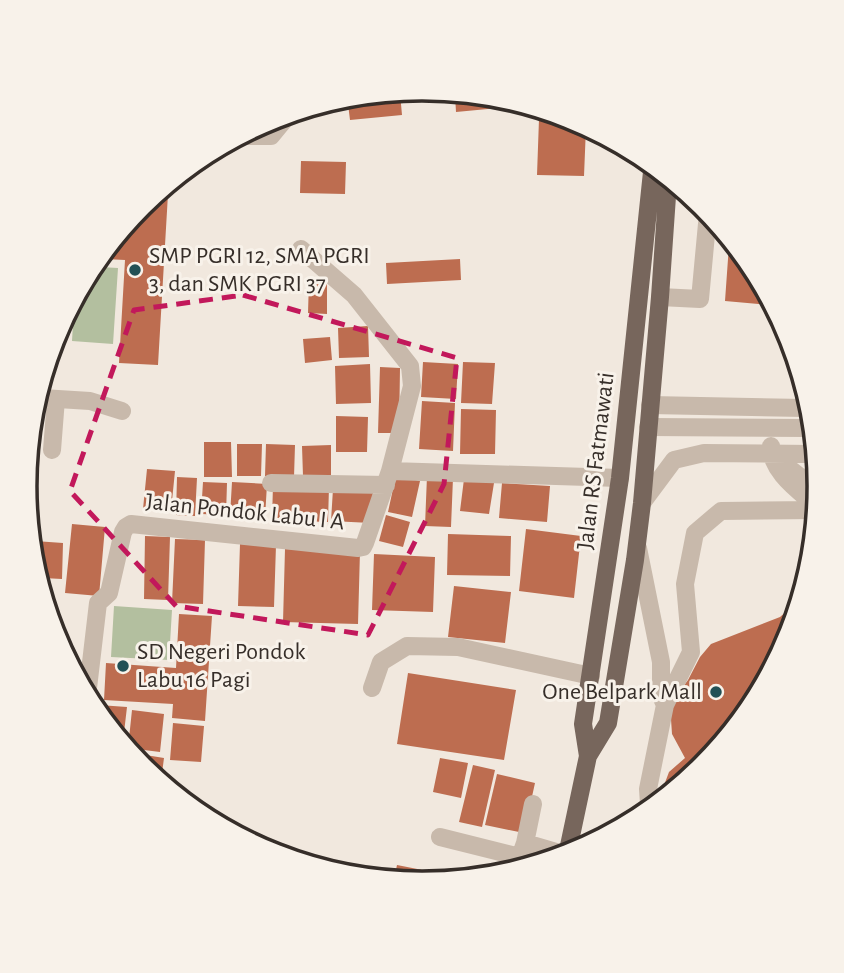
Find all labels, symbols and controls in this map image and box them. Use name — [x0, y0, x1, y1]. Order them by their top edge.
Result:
place label: SMP PGRI 12, SMA PGRI 3, dan SMK PGRI 37 — [149, 244, 370, 296]
marker: SMP PGRI 12, SMA PGRI 3, dan SMK PGRI 37 — [127, 262, 143, 278]
street label: Jalan RS Fatmawati — [573, 371, 619, 551]
street label: Jalan Pondok Labu I A — [145, 490, 346, 534]
place label: SD Negeri Pondok Labu 16 Pagi — [137, 640, 305, 692]
marker: SD Negeri Pondok Labu 16 Pagi — [115, 658, 131, 674]
place label: One Belpark Mall — [542, 680, 702, 704]
marker: One Belpark Mall — [708, 684, 724, 700]

